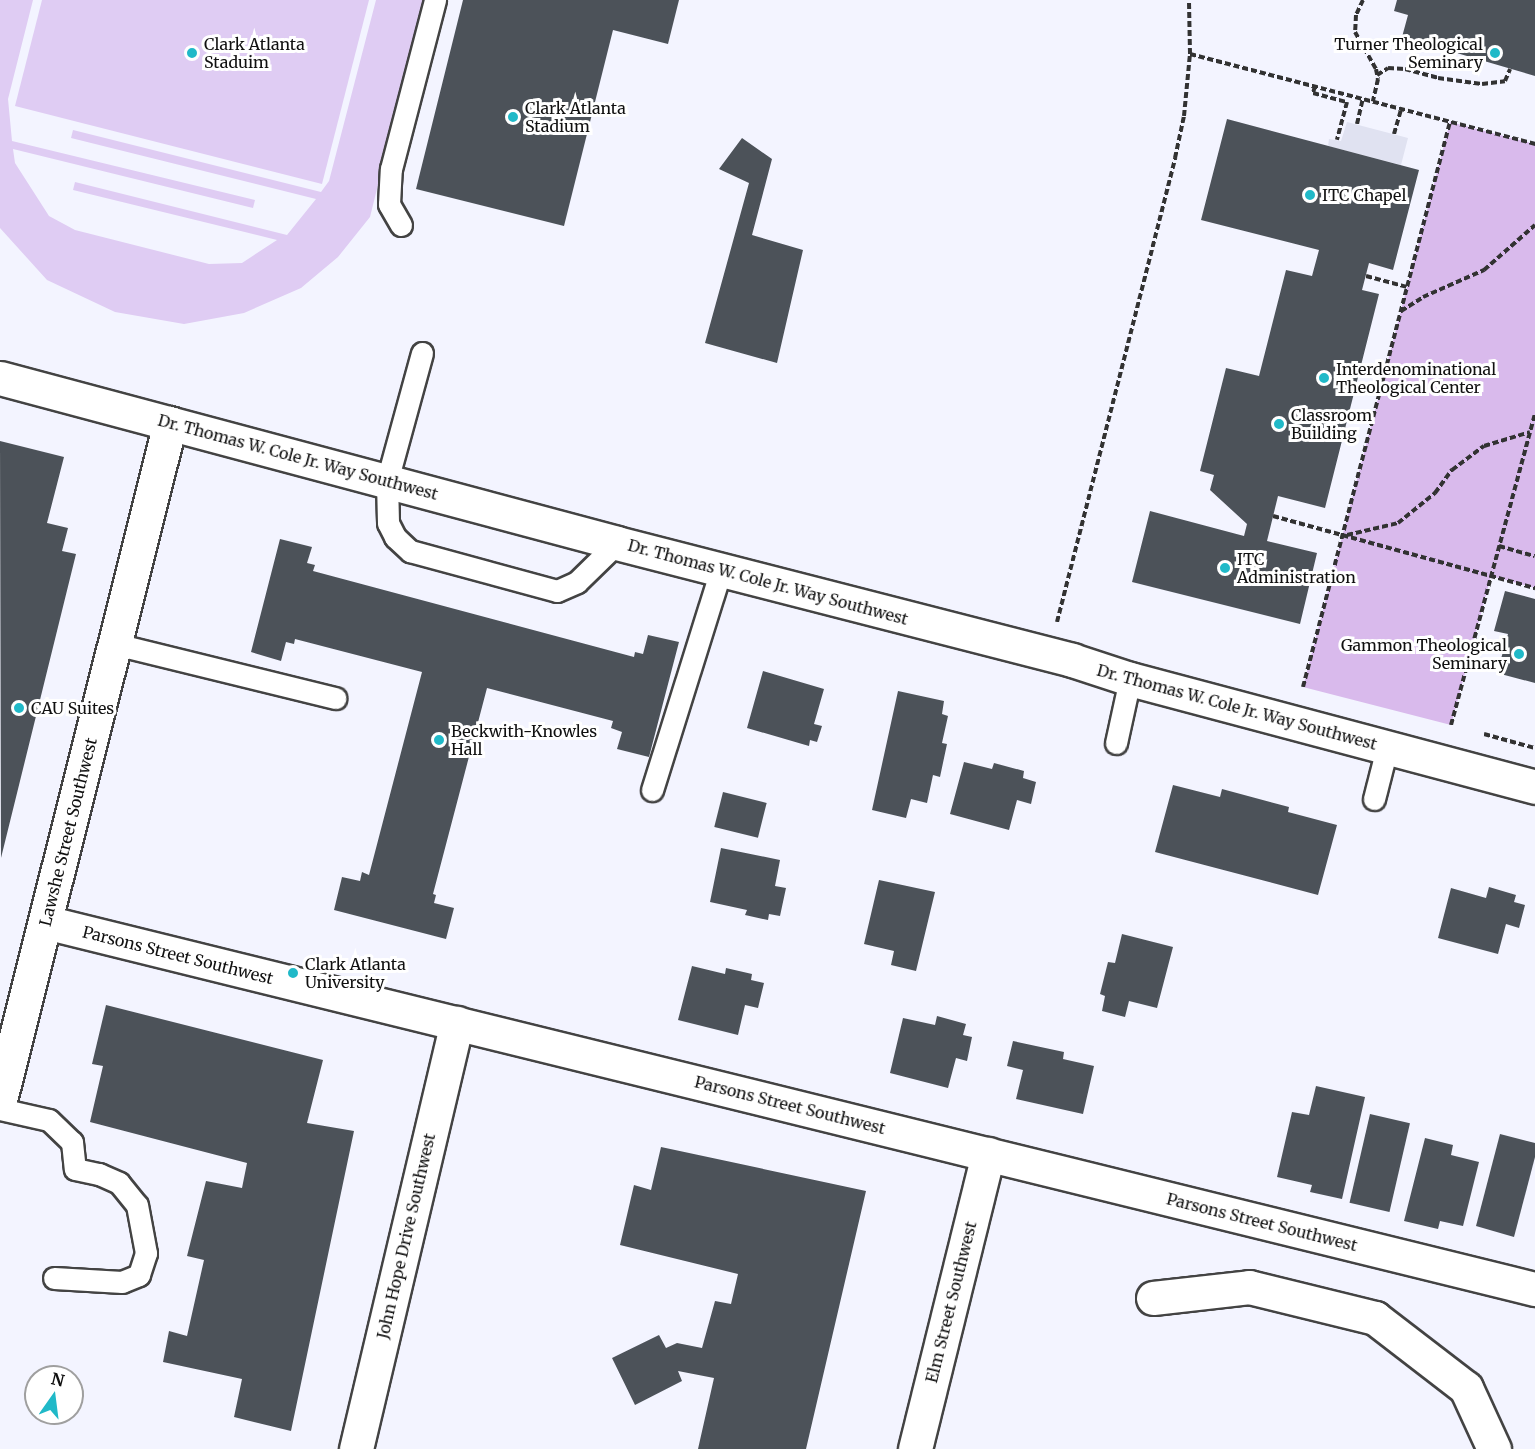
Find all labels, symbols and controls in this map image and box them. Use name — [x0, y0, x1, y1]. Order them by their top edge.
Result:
place label: Clark Atlanta Staduim — [204, 34, 305, 72]
place label: Turner Theological Seminary — [1334, 34, 1483, 72]
marker: Clark Atlanta Staduim — [185, 46, 199, 60]
marker: Turner Theological Seminary — [1488, 46, 1502, 60]
place label: Clark Atlanta Stadium — [525, 98, 626, 136]
marker: Clark Atlanta Stadium — [506, 110, 520, 124]
place label: ITC Chapel — [1322, 185, 1406, 205]
marker: ITC Chapel — [1303, 188, 1317, 202]
place label: Interdenominational Theological Center — [1336, 359, 1496, 397]
marker: Interdenominational Theological Center — [1317, 371, 1331, 385]
place label: Classroom Building — [1291, 405, 1372, 443]
street label: Dr. Thomas W. Cole Jr. Way Southwest — [156, 410, 440, 504]
marker: Classroom Building — [1272, 417, 1286, 431]
street label: Dr. Thomas W. Cole Jr. Way Southwest — [626, 535, 910, 629]
place label: ITC Administration — [1237, 549, 1356, 587]
marker: ITC Administration — [1218, 561, 1232, 575]
place label: Gammon Theological Seminary — [1341, 635, 1507, 673]
marker: Gammon Theological Seminary — [1512, 647, 1526, 661]
street label: Dr. Thomas W. Cole Jr. Way Southwest — [1095, 660, 1379, 754]
place label: CAU Suites — [31, 698, 114, 718]
marker: CAU Suites — [12, 701, 26, 715]
place label: Beckwith-Knowles Hall — [451, 721, 597, 759]
marker: Beckwith-Knowles Hall — [432, 733, 446, 747]
street label: Lawshe Street Southwest — [35, 736, 101, 928]
street label: Parsons Street Southwest — [81, 922, 275, 988]
place label: Clark Atlanta University — [305, 954, 406, 992]
marker: Clark Atlanta University — [286, 966, 300, 980]
street label: Parsons Street Southwest — [693, 1072, 887, 1138]
street label: John Hope Drive Southwest — [373, 1131, 439, 1341]
street label: Parsons Street Southwest — [1165, 1189, 1359, 1255]
street label: Elm Street Southwest — [922, 1219, 980, 1385]
north arrow — [24, 1365, 84, 1425]
text: N — [49, 1368, 66, 1391]

